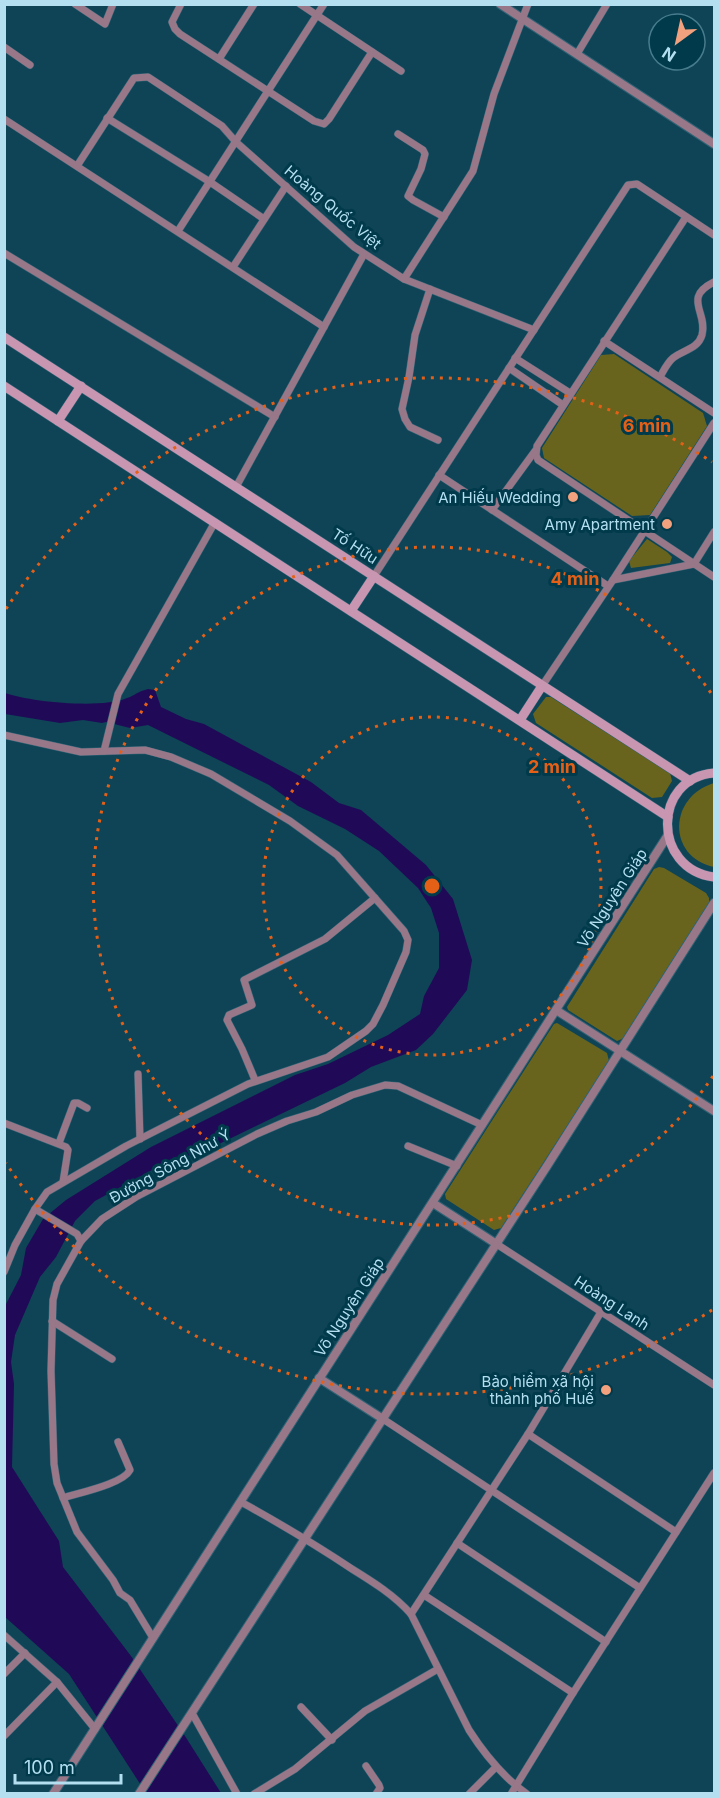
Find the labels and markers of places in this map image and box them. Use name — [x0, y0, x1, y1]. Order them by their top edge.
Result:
place label: An Hiếu Wedding — [438, 488, 561, 507]
marker: An Hiếu Wedding — [566, 490, 580, 504]
place label: Amy Apartment — [545, 515, 655, 534]
marker: Amy Apartment — [660, 517, 674, 531]
centre of rings — [422, 876, 442, 896]
place label: Bảo hiểm xã hội thành phố Huế — [482, 1372, 594, 1408]
marker: Bảo hiểm xã hội thành phố Huế — [599, 1383, 613, 1397]

